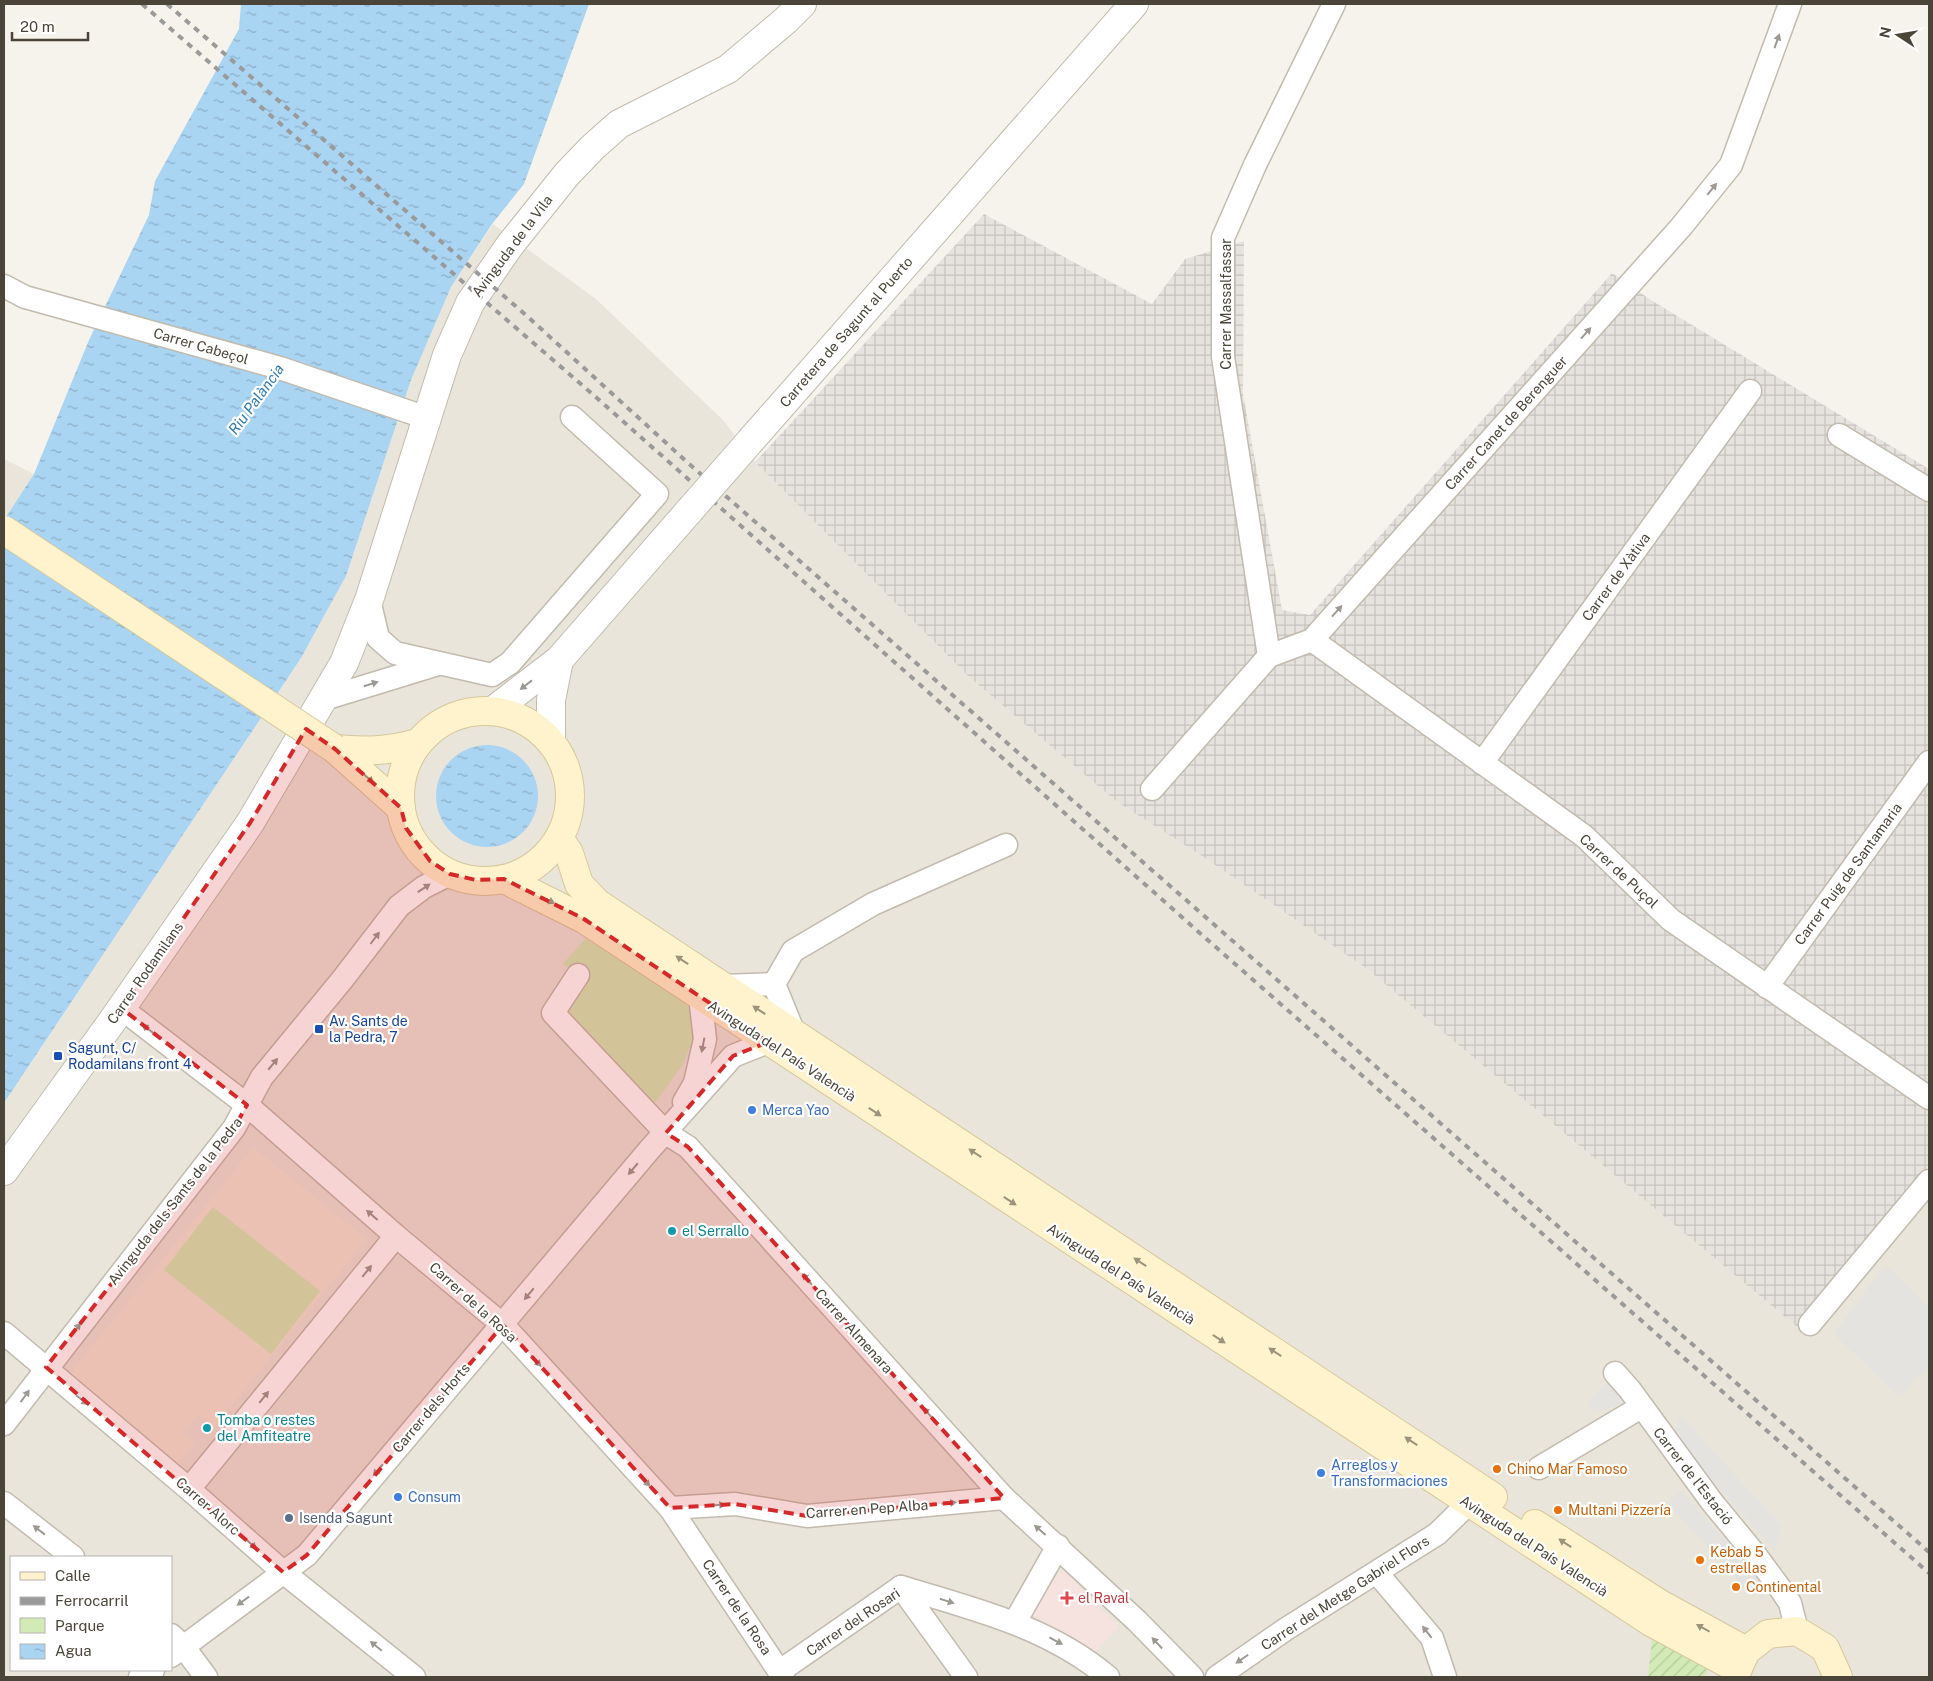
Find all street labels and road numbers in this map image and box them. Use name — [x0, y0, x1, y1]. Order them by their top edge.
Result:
street label: Avinguda de la Vila — [469, 192, 555, 300]
street label: Carrer Massalfassar — [1218, 238, 1234, 370]
street label: Carretera de Sagunt al Puerto — [776, 254, 916, 410]
street label: Carrer Cabeçol — [152, 325, 250, 367]
street label: Carrer Canet de Berenguer — [1442, 353, 1570, 493]
street label: Carrer de Xàtiva — [1579, 530, 1653, 624]
street label: Carrer Puig de Santamaria — [1791, 800, 1905, 948]
street label: Carrer de Puçol — [1577, 831, 1661, 911]
street label: Carrer Rodamilans — [104, 919, 186, 1027]
street label: Avinguda del País Valencià — [705, 997, 859, 1105]
street label: Avinguda dels Sants de la Pedra — [105, 1114, 245, 1288]
street label: Avinguda del País Valencià — [1044, 1220, 1198, 1328]
street label: Carrer de la Rosa — [426, 1259, 520, 1345]
street label: Carrer Almenara — [812, 1286, 896, 1376]
street label: Carrer dels Horts — [389, 1360, 473, 1456]
street label: Carrer de l'Estació — [1650, 1424, 1736, 1528]
street label: Carrer Alorc — [173, 1474, 243, 1538]
street label: Avinguda del País Valencià — [1457, 1492, 1611, 1600]
street label: Carrer en Pep Alba — [805, 1497, 929, 1521]
street label: Carrer del Metge Gabriel Flors — [1258, 1533, 1432, 1653]
street label: Carrer de la Rosa — [699, 1556, 775, 1658]
street label: Carrer del Rosari — [803, 1585, 903, 1659]

